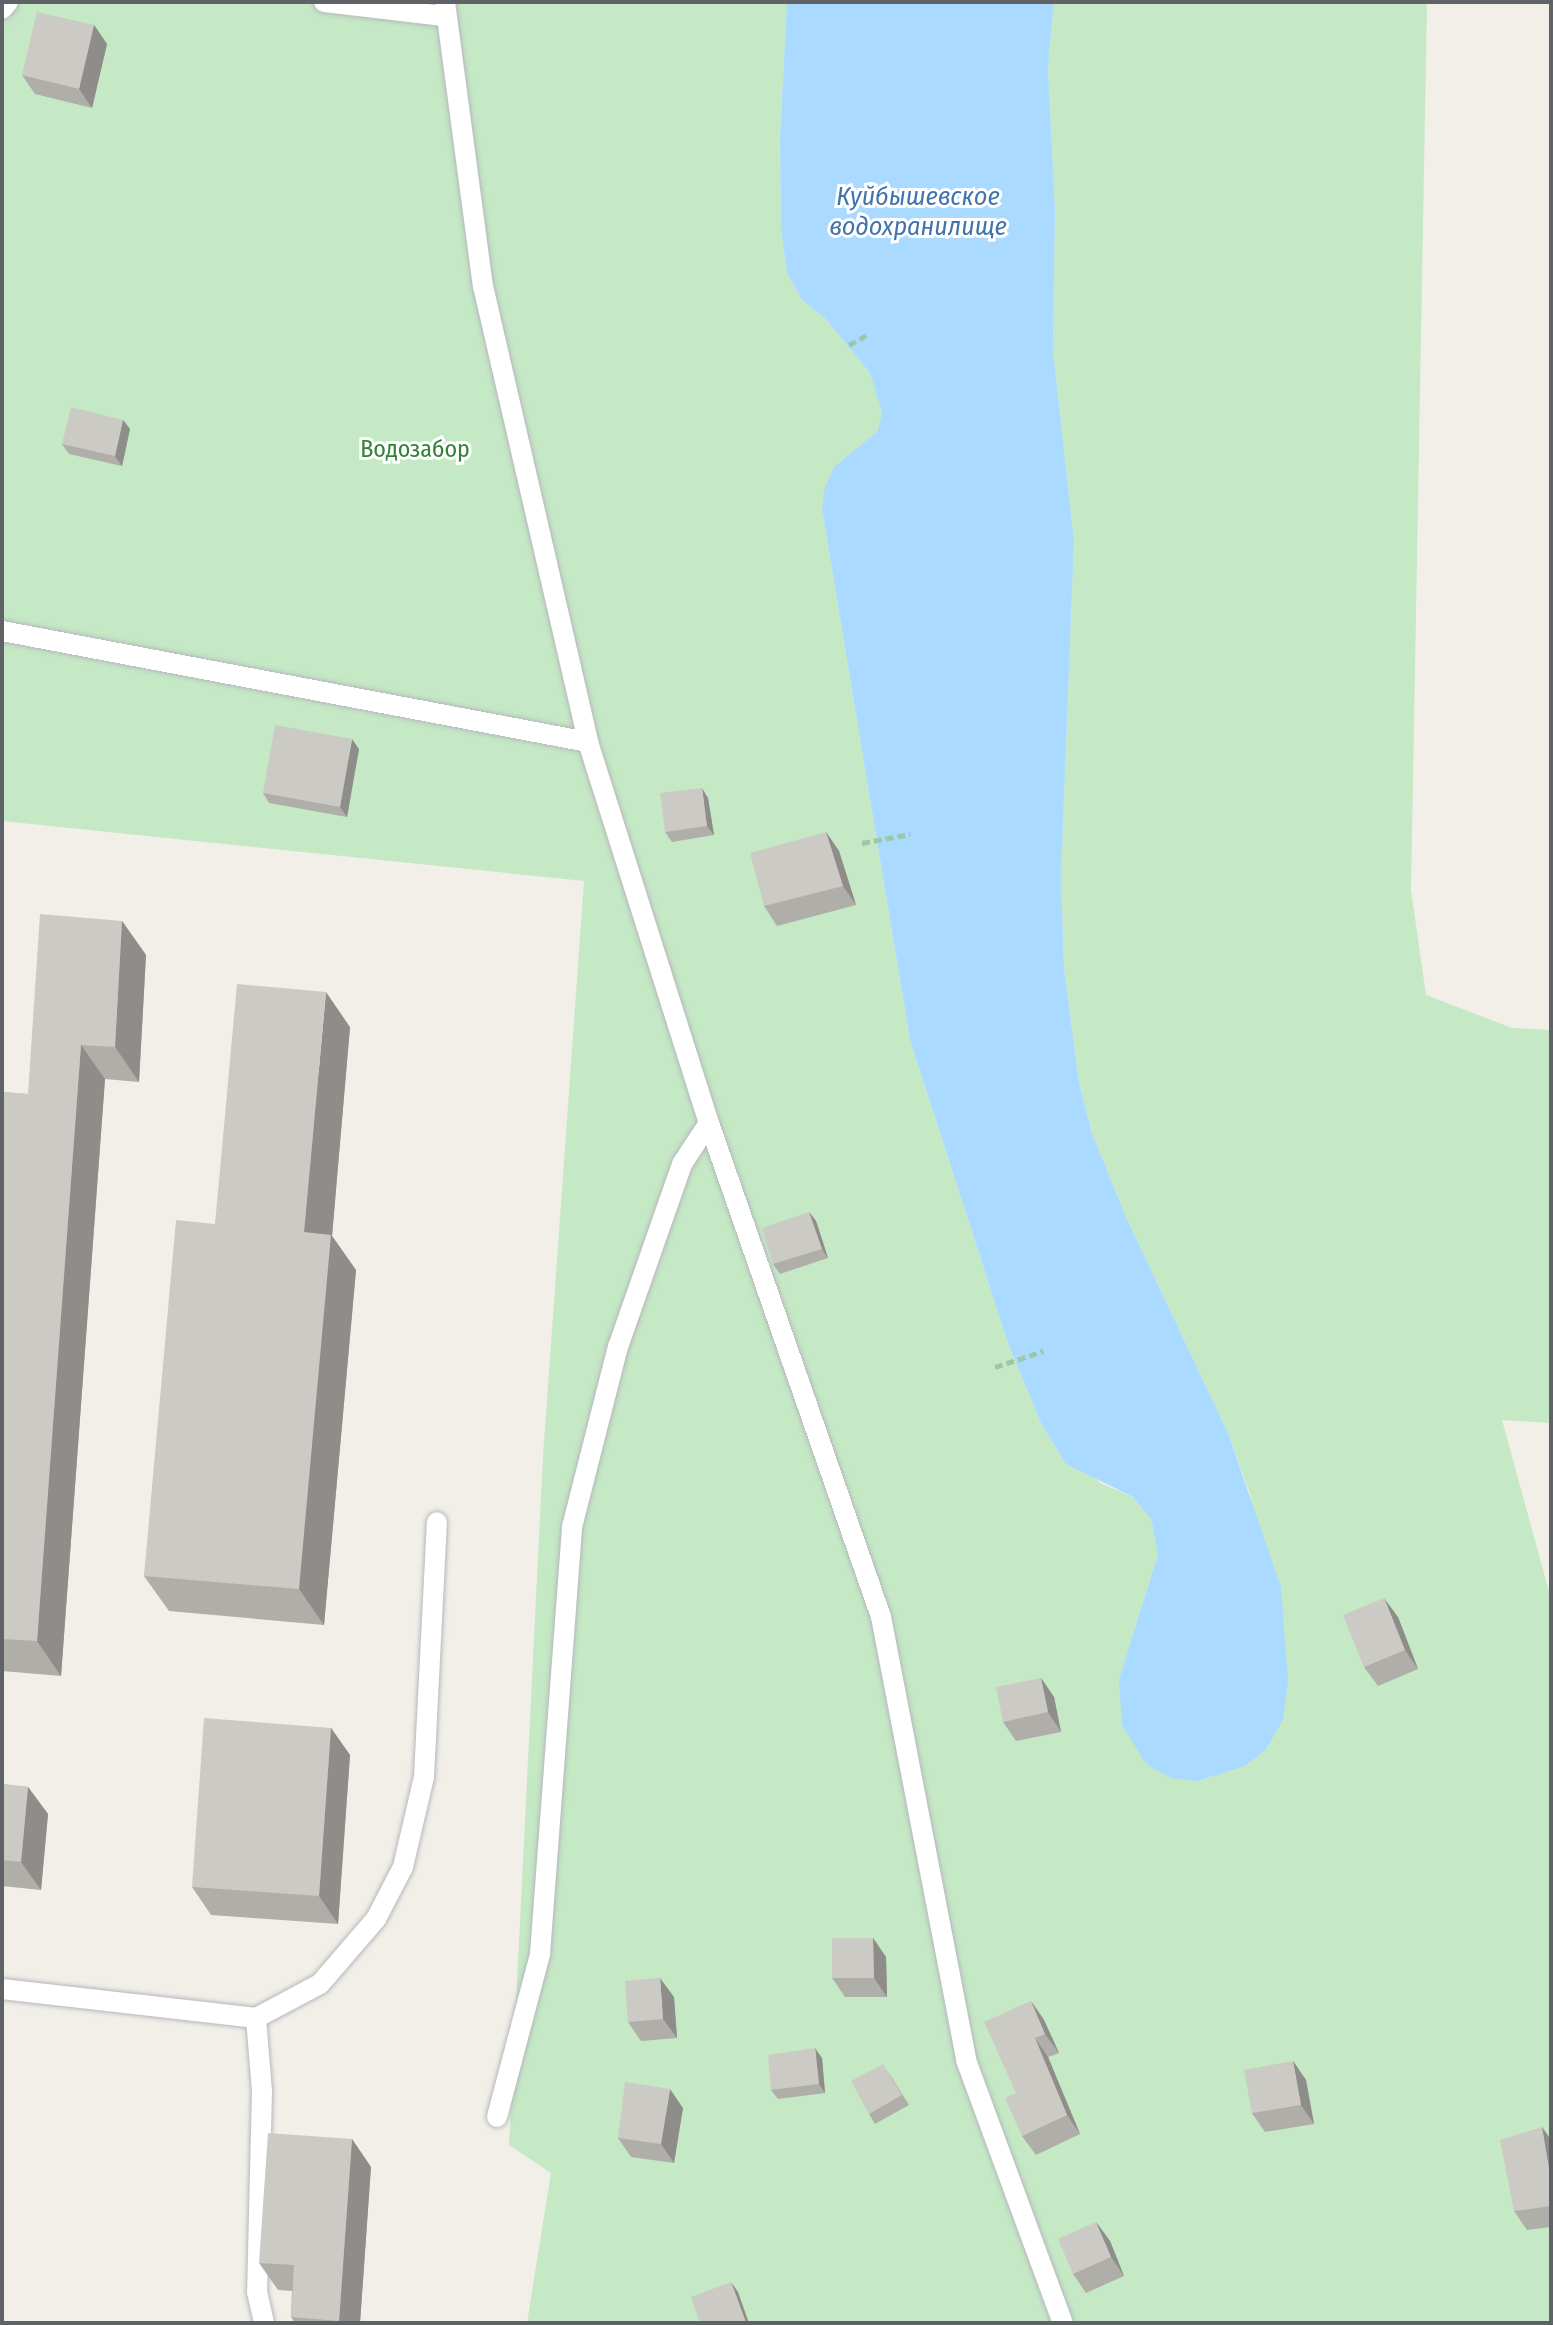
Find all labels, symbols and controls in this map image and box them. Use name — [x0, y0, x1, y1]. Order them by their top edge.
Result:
water label: Куйбышевское водохранилище — [829, 181, 1007, 242]
park label: Водозабор — [360, 436, 470, 464]

